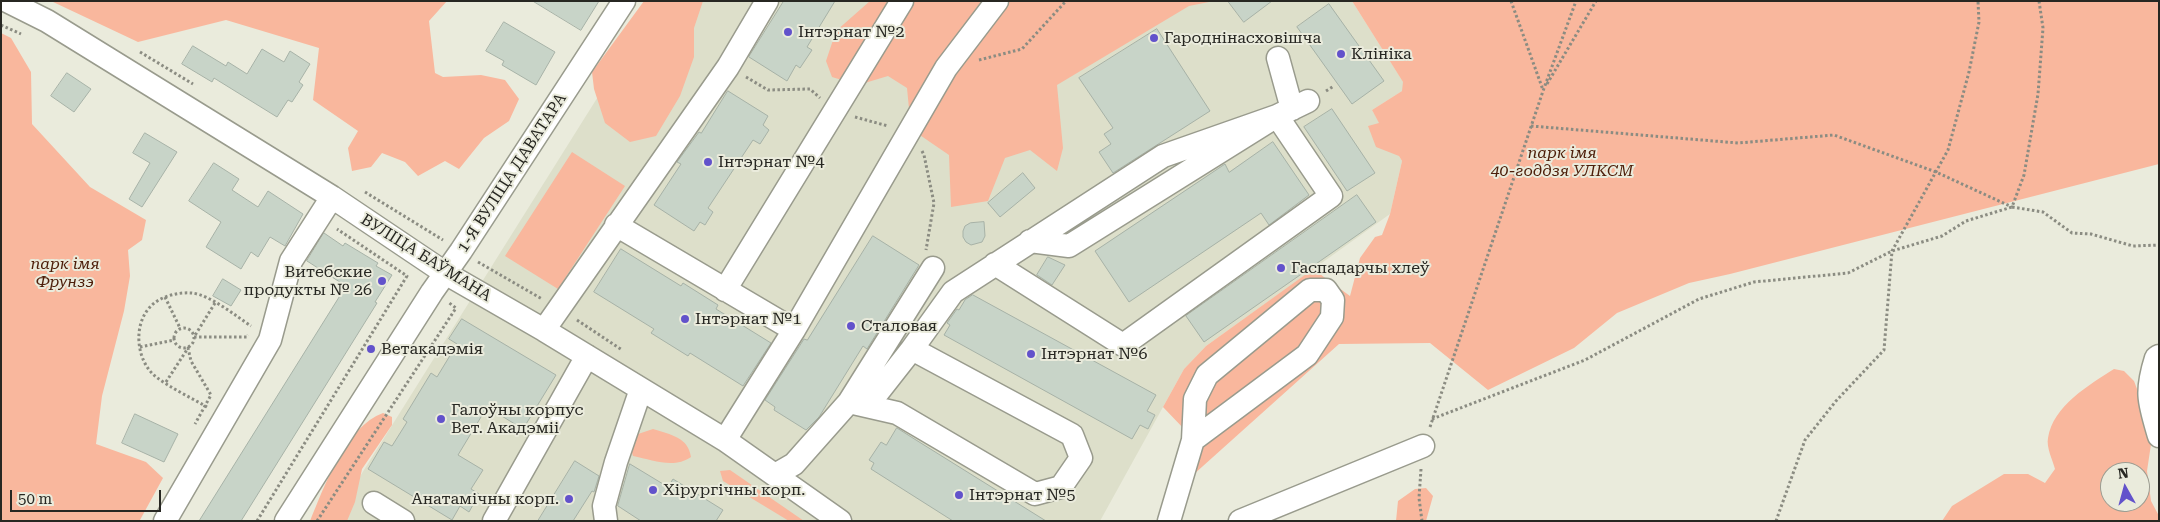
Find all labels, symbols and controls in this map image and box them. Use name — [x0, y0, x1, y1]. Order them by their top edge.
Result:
place label: Інтэрнат №2 — [798, 22, 904, 42]
marker: Інтэрнат №2 — [782, 26, 794, 38]
place label: Гароднінасховішча — [1164, 28, 1321, 48]
marker: Гароднінасховішча — [1148, 32, 1160, 44]
place label: Клініка — [1351, 44, 1412, 64]
marker: Клініка — [1335, 48, 1347, 60]
street label: 1-Я ВУЛІЦА ДАВАТАРА — [453, 90, 571, 256]
park label: парк імя 40-годдзя УЛКСМ — [1491, 143, 1633, 181]
place label: Інтэрнат №4 — [718, 152, 824, 172]
marker: Інтэрнат №4 — [702, 156, 714, 168]
street label: ВУЛІЦА БАЎМАНА — [357, 210, 495, 306]
park label: парк імя Фрунзэ — [30, 254, 100, 292]
place label: Гаспадарчы хлеў — [1291, 258, 1429, 278]
place label: Витебские продукты № 26 — [244, 262, 372, 300]
marker: Гаспадарчы хлеў — [1275, 262, 1287, 274]
marker: Витебские продукты № 26 — [376, 275, 388, 287]
place label: Інтэрнат №1 — [695, 309, 801, 329]
marker: Інтэрнат №1 — [679, 313, 691, 325]
place label: Сталовая — [861, 316, 937, 336]
marker: Сталовая — [845, 320, 857, 332]
place label: Ветакадэмія — [381, 339, 483, 359]
marker: Ветакадэмія — [365, 343, 377, 355]
place label: Інтэрнат №6 — [1041, 344, 1147, 364]
marker: Інтэрнат №6 — [1025, 348, 1037, 360]
place label: Галоўны корпус Вет. Акадэміі — [451, 400, 583, 438]
marker: Галоўны корпус Вет. Акадэміі — [435, 413, 447, 425]
north arrow — [2100, 462, 2150, 512]
text: N — [2117, 465, 2130, 482]
scale bar — [12, 480, 164, 512]
place label: Хірургічны корп. — [663, 480, 805, 500]
marker: Хірургічны корп. — [647, 484, 659, 496]
place label: Інтэрнат №5 — [969, 485, 1075, 505]
place label: Анатамічны корп. — [411, 489, 559, 509]
marker: Інтэрнат №5 — [953, 489, 965, 501]
text: 50 m — [18, 490, 52, 508]
marker: Анатамічны корп. — [563, 493, 575, 505]

